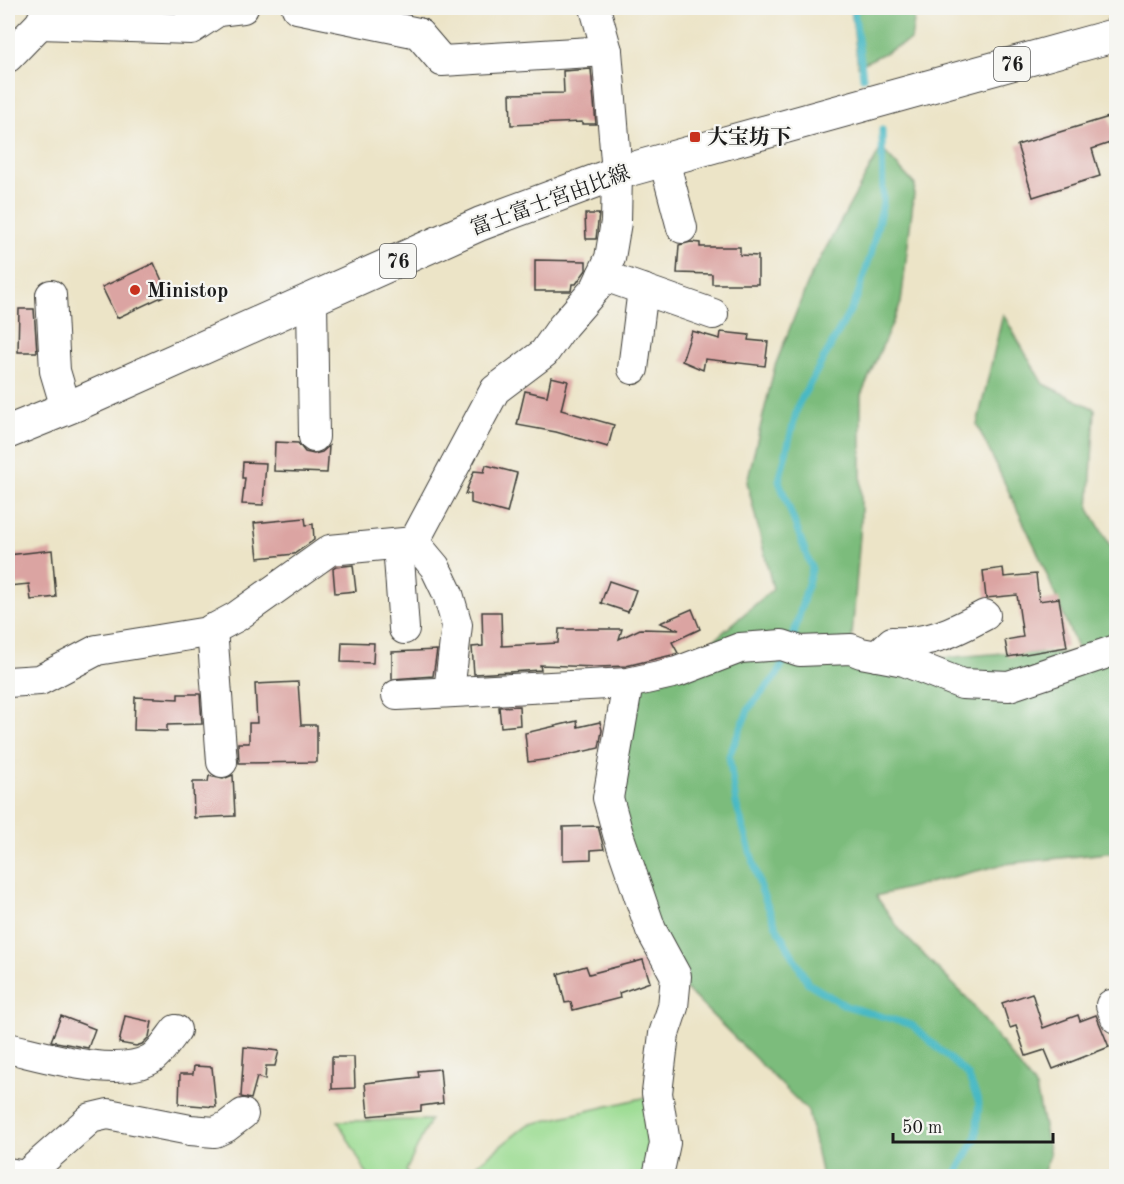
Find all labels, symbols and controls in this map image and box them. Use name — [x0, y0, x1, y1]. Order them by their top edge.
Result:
road number: 76 — [994, 47, 1030, 81]
place label: 大宝坊下 — [707, 126, 791, 149]
marker: 大宝坊下 — [688, 130, 702, 144]
street label: 富士富士宮由比線 — [467, 161, 633, 240]
road number: 76 — [380, 244, 416, 278]
place label: Ministop — [147, 281, 228, 302]
marker: Ministop — [128, 283, 142, 297]
scale bar — [893, 1106, 1054, 1144]
text: 50 m — [902, 1119, 942, 1137]

